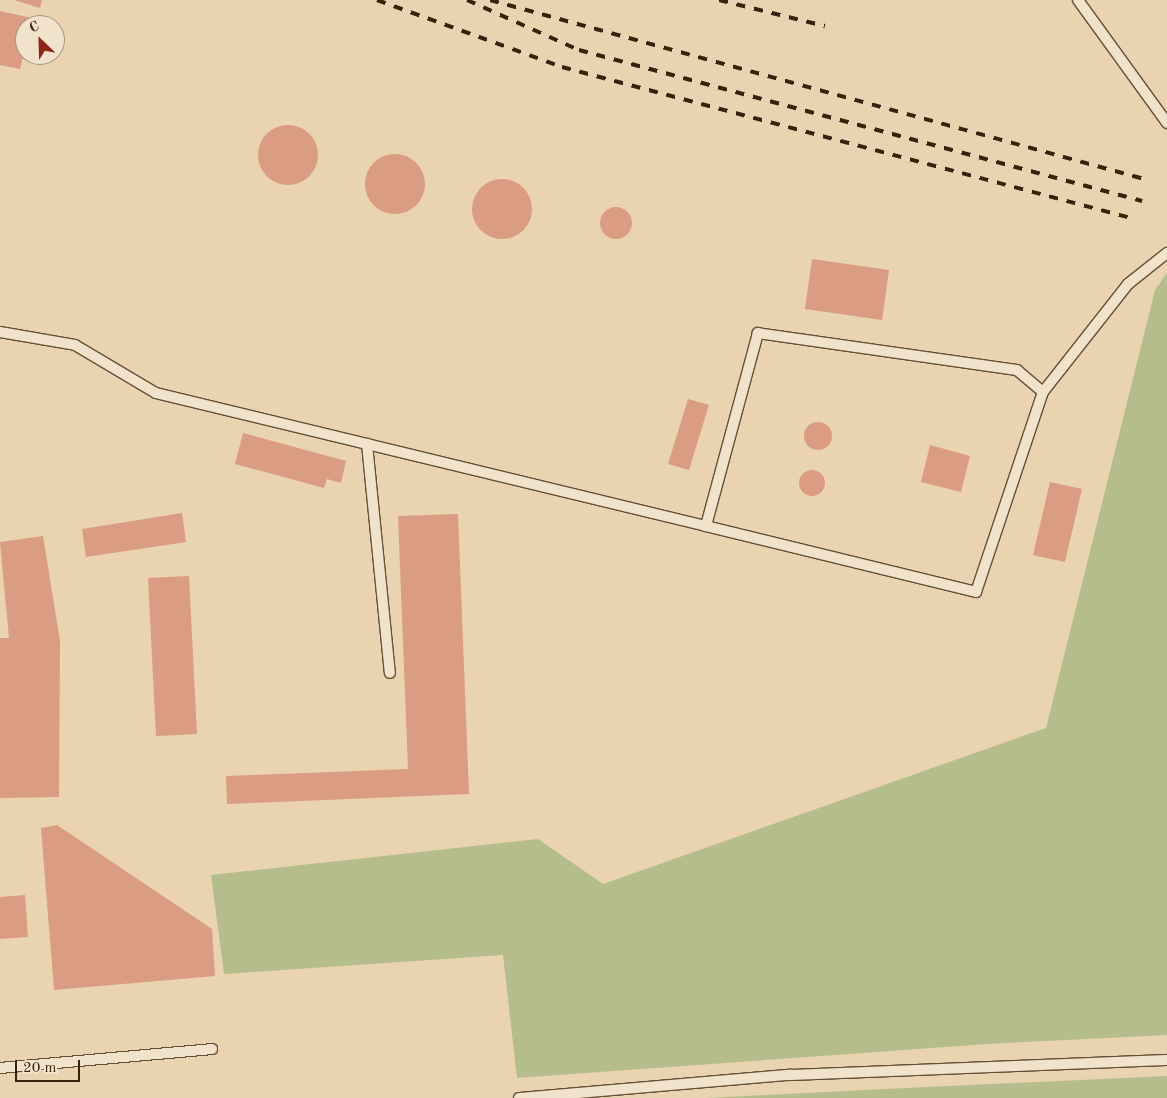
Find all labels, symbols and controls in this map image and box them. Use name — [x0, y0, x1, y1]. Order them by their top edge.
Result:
north arrow — [15, 15, 65, 65]
text: С — [27, 19, 41, 35]
scale bar — [18, 1050, 82, 1082]
text: 20 m — [23, 1061, 57, 1076]

